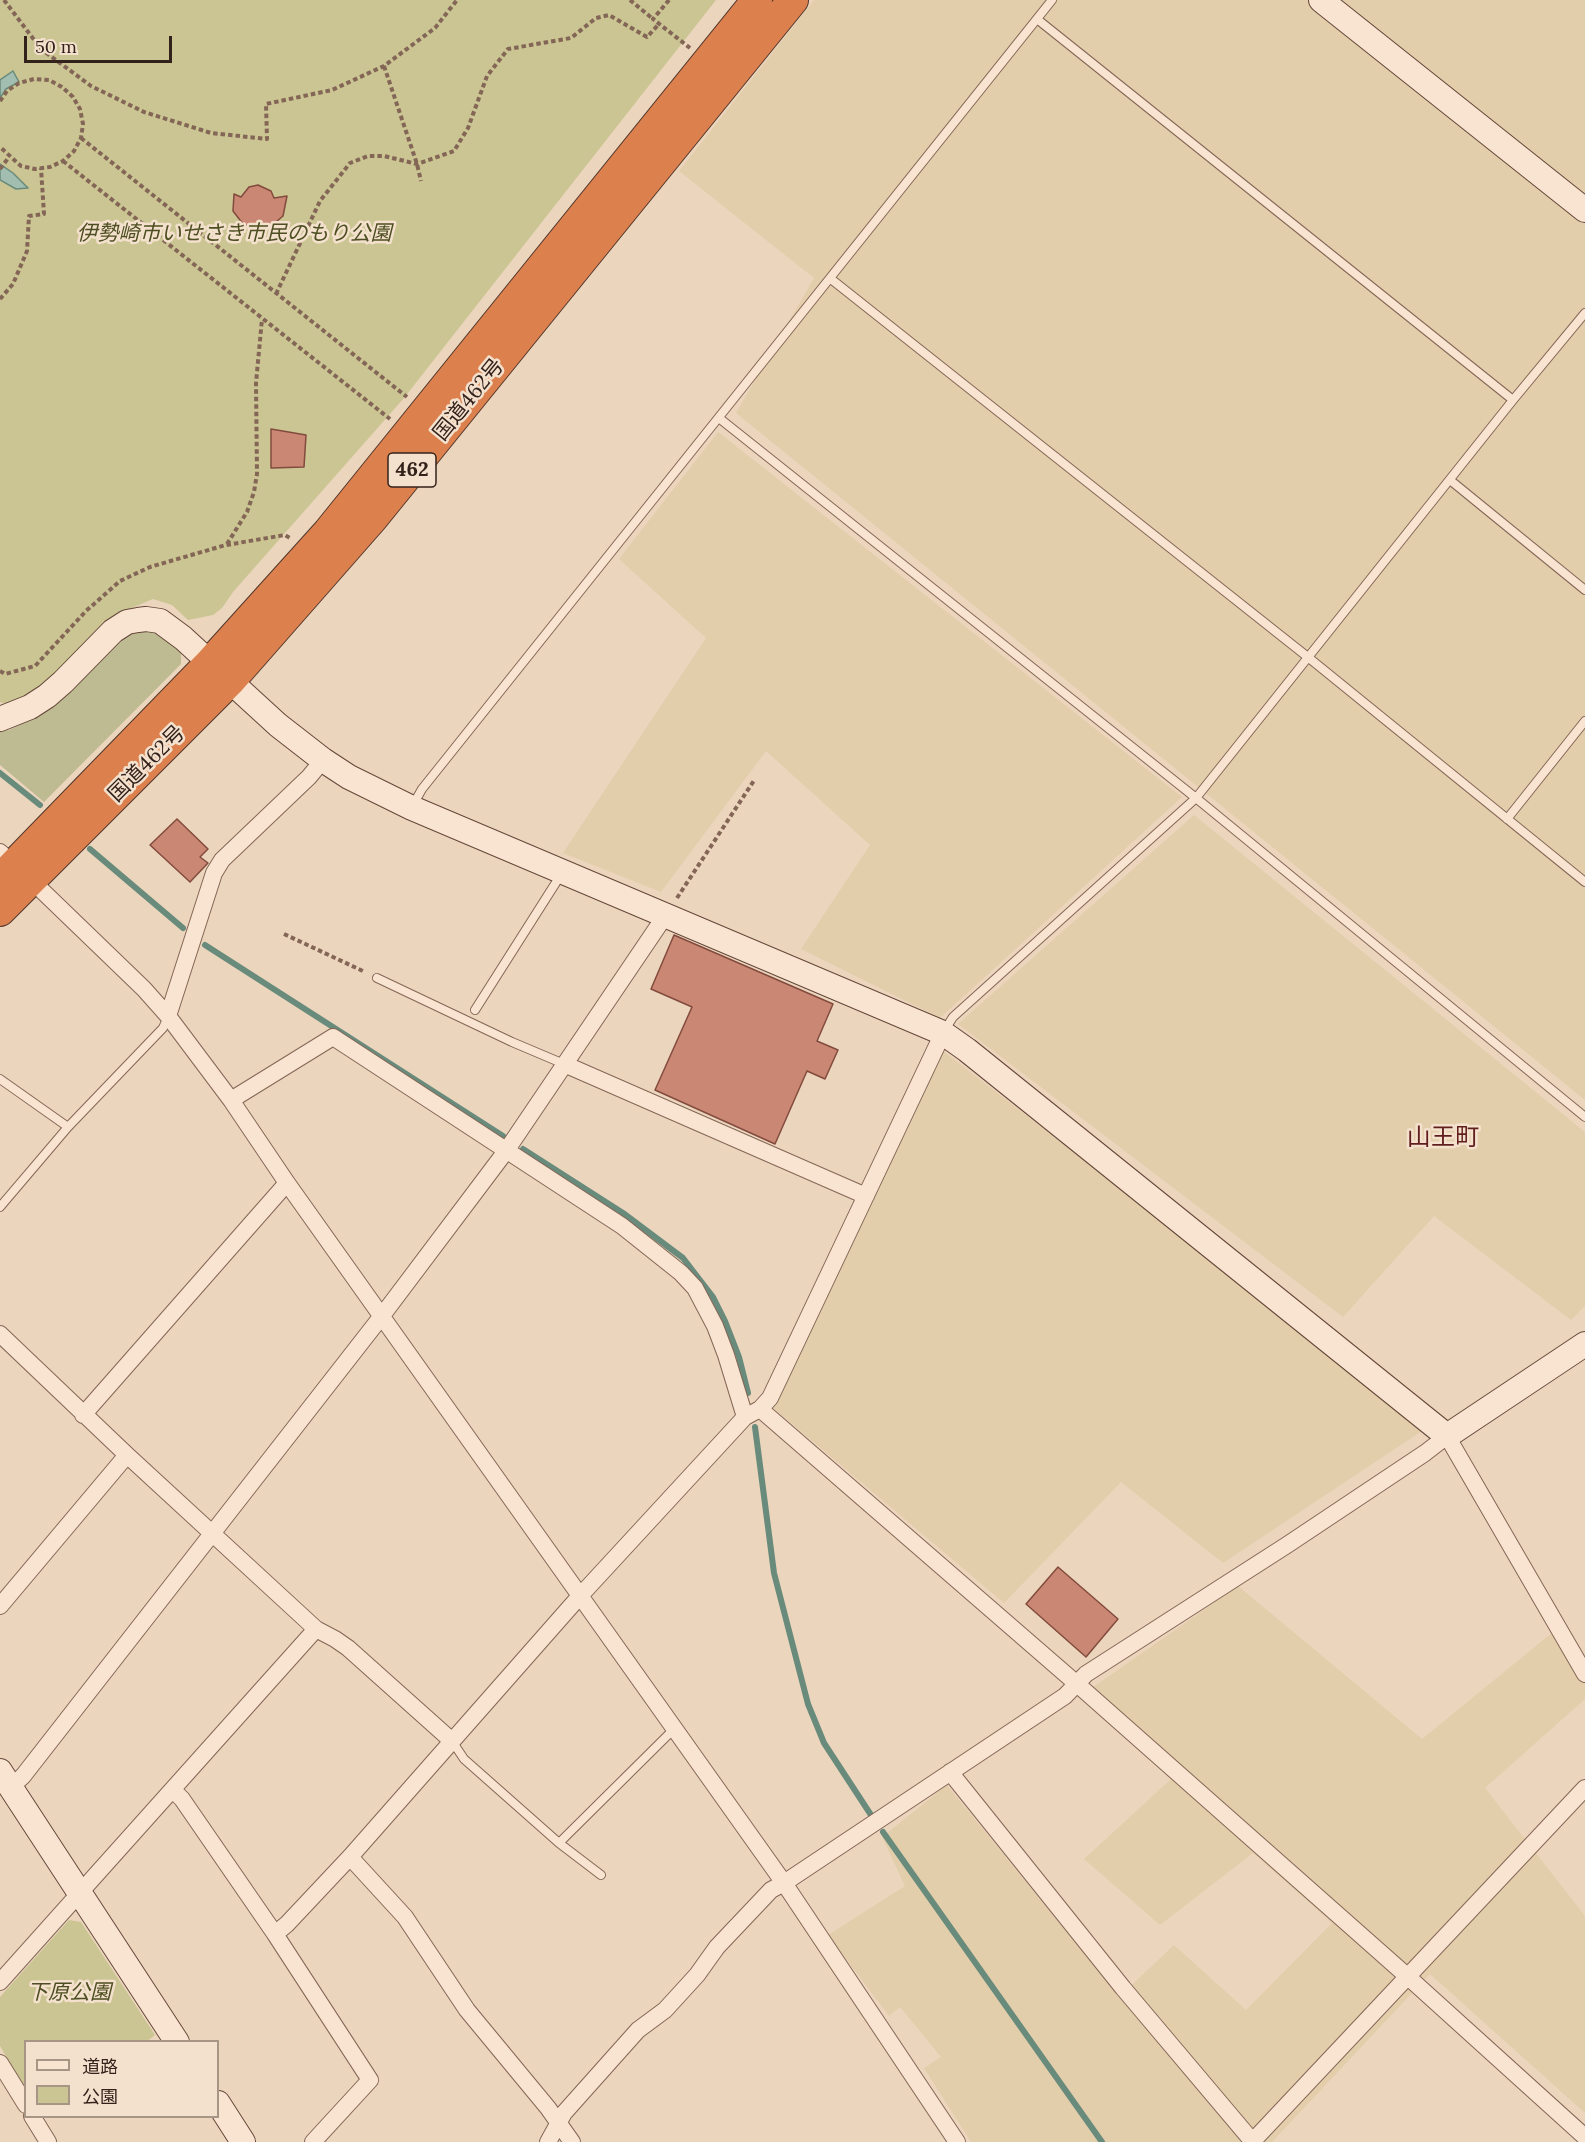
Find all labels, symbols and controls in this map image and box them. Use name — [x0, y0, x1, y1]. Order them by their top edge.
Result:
scale bar — [27, 24, 176, 62]
text: 50 m — [35, 35, 77, 58]
park label: 伊勢崎市いせさき市民のもり公園 — [77, 221, 391, 247]
street label: 国道462号 — [428, 354, 510, 446]
road number: 462 — [388, 453, 436, 487]
street label: 国道462号 — [104, 721, 190, 807]
district label: 山王町 — [1407, 1124, 1479, 1152]
park label: 下原公園 — [27, 1980, 111, 2006]
legend — [24, 2040, 219, 2118]
text: 道路 — [82, 2055, 118, 2078]
text: 公園 — [82, 2085, 118, 2108]

